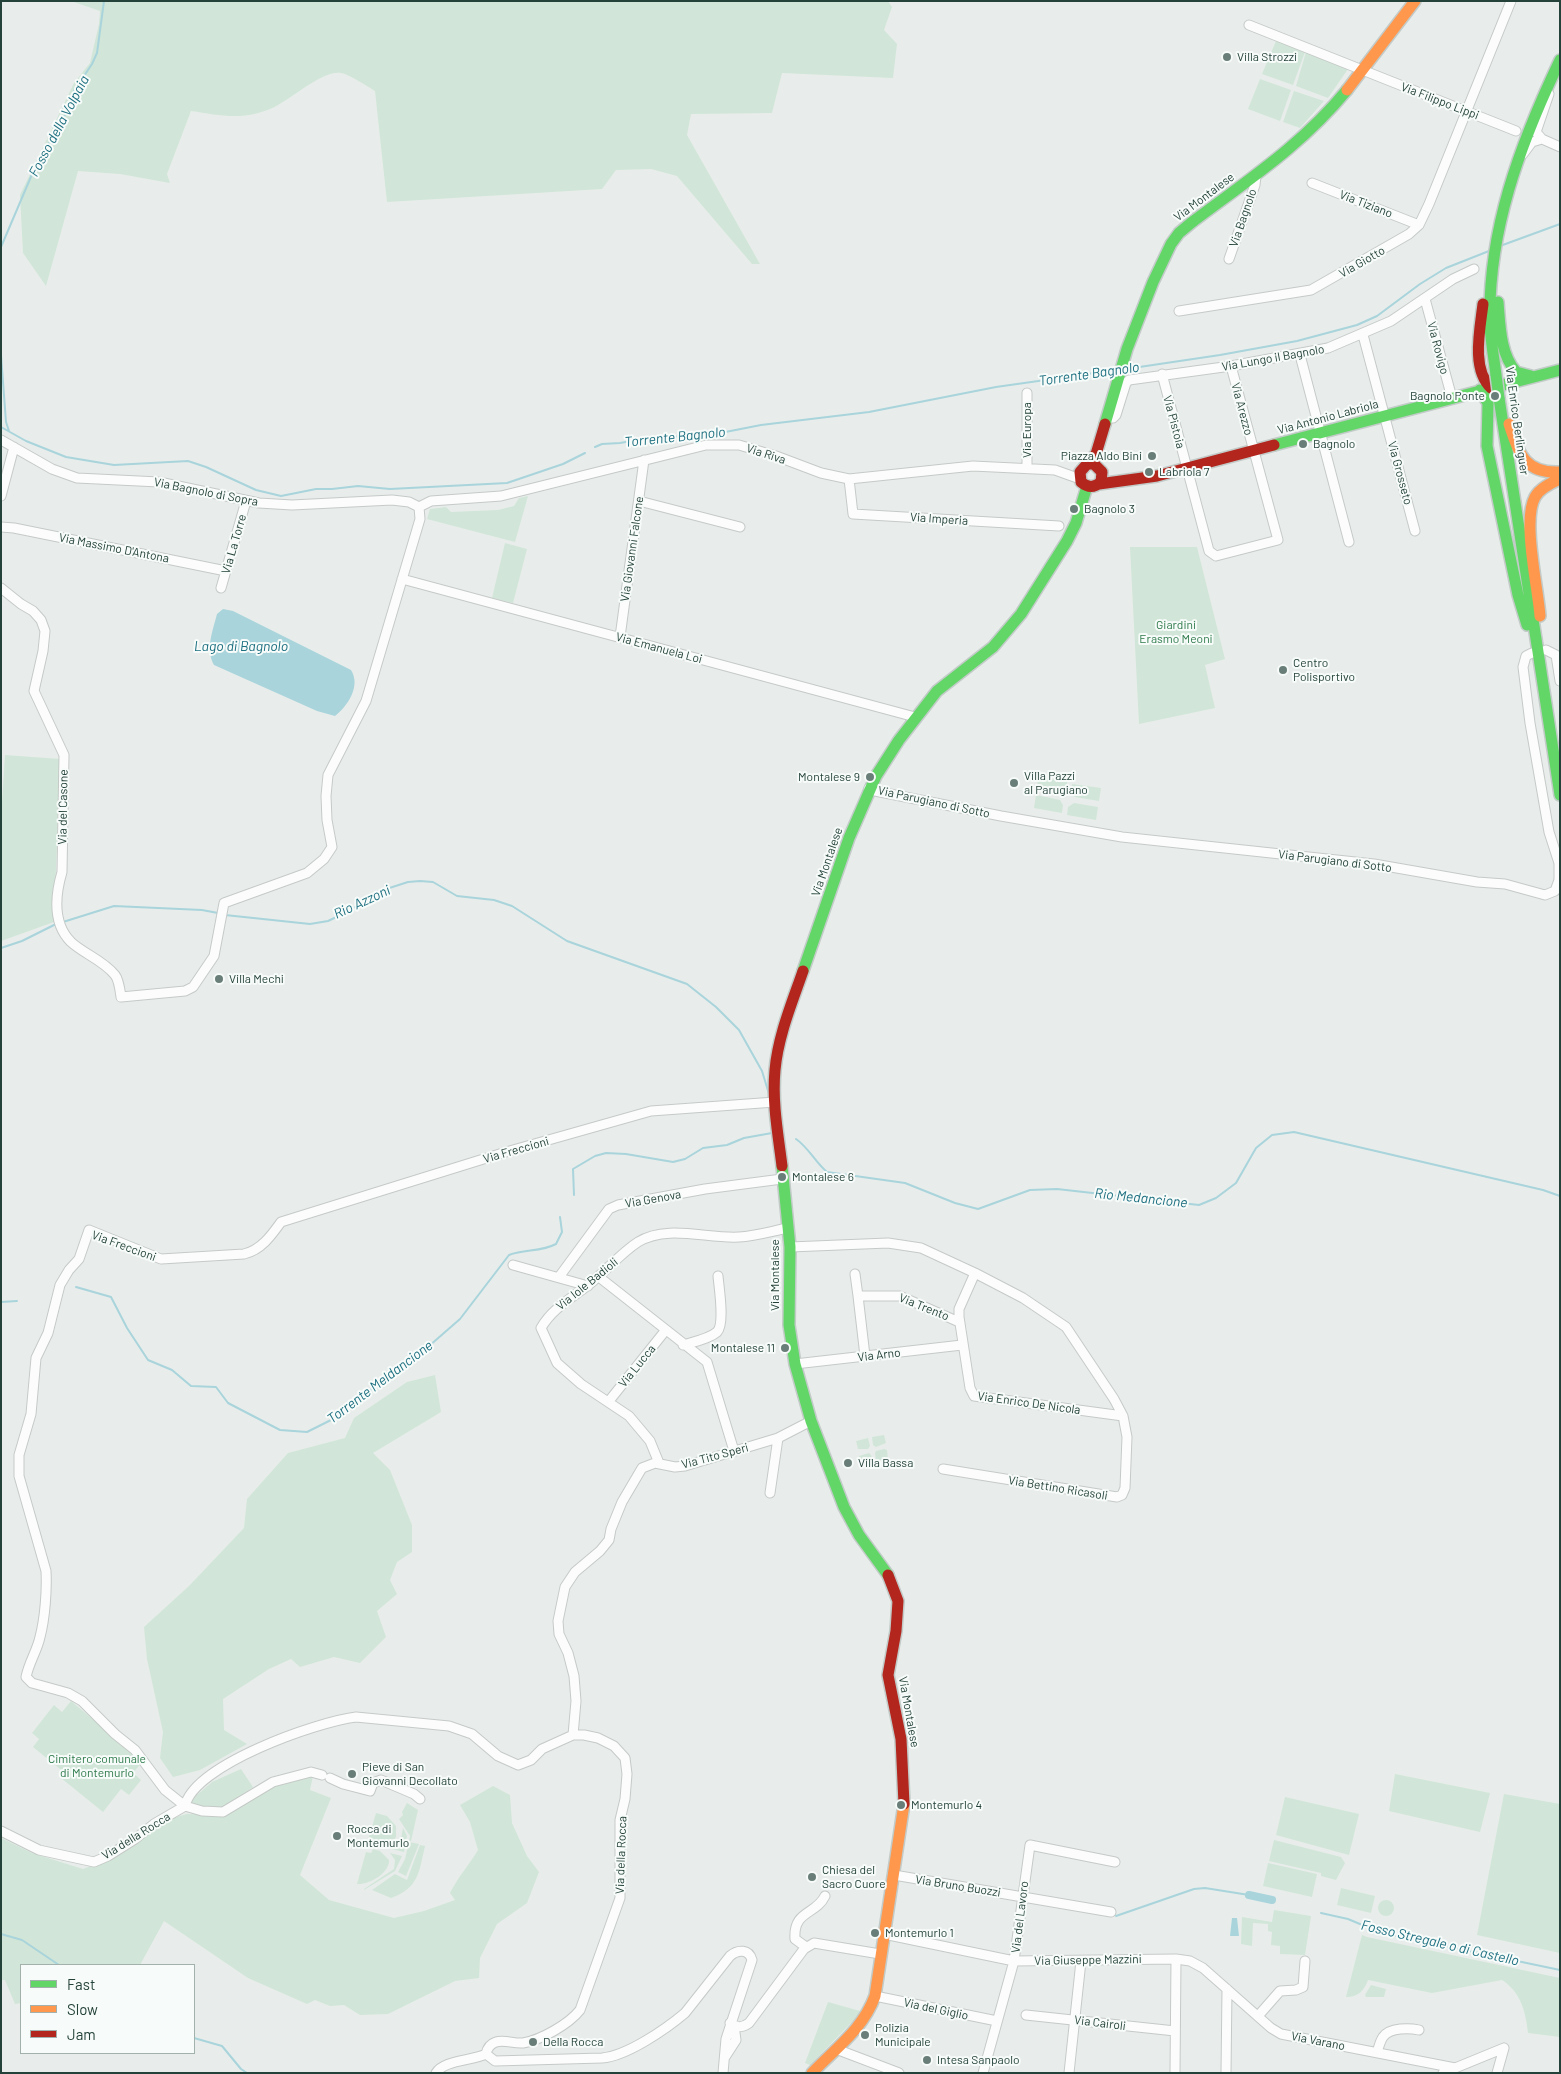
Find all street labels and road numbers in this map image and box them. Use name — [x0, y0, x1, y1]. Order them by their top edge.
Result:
street label: Via Filippo Lippi — [1399, 79, 1481, 123]
street label: Via Montalese — [1171, 170, 1237, 224]
street label: Via Bagnolo — [1226, 187, 1260, 249]
street label: Via Tiziano — [1337, 187, 1395, 221]
street label: Via Giotto — [1336, 243, 1388, 281]
street label: Via Rovigo — [1424, 320, 1452, 376]
street label: Via Lungo il Bagnolo — [1220, 342, 1326, 374]
street label: Via Enrico Berlinguer — [1502, 366, 1532, 476]
street label: Via Arezzo — [1228, 381, 1256, 437]
street label: Via Pistoia — [1160, 394, 1188, 450]
street label: Via Antonio Labriola — [1276, 397, 1380, 437]
street label: Via Europa — [1020, 402, 1034, 458]
street label: Via Grosseto — [1385, 440, 1415, 506]
street label: Via Riva — [744, 441, 788, 467]
street label: Via Bagnolo di Sopra — [153, 475, 259, 509]
street label: Via Giovanni Falcone — [617, 495, 647, 603]
street label: Via Imperia — [909, 510, 969, 528]
street label: Via La Torre — [219, 512, 249, 576]
street label: Via Massimo D'Antona — [58, 530, 170, 566]
street label: Via Emanuela Loi — [614, 630, 704, 666]
street label: Via del Casone — [55, 769, 71, 845]
street label: Via Parugiano di Sotto — [877, 783, 991, 821]
street label: Via Montalese — [808, 826, 846, 898]
street label: Via Parugiano di Sotto — [1277, 847, 1393, 875]
street label: Via Freccioni — [482, 1134, 550, 1166]
street label: Via Genova — [624, 1187, 682, 1211]
street label: Via Freccioni — [90, 1228, 158, 1264]
street label: Via Montalese — [768, 1239, 782, 1311]
street label: Via Iole Badioli — [553, 1255, 621, 1313]
street label: Via Trento — [897, 1290, 951, 1324]
street label: Via Lucca — [616, 1342, 658, 1390]
street label: Via Arno — [857, 1345, 901, 1365]
street label: Via Enrico De Nicola — [977, 1389, 1081, 1417]
street label: Via Tito Speri — [680, 1440, 750, 1472]
street label: Via Bettino Ricasoli — [1007, 1473, 1109, 1503]
street label: Via Montalese — [896, 1675, 922, 1749]
street label: Via della Rocca — [99, 1809, 173, 1863]
street label: Via della Rocca — [612, 1816, 630, 1894]
street label: Via Bruno Buozzi — [914, 1872, 1002, 1900]
street label: Via del Lavoro — [1008, 1880, 1032, 1954]
street label: Via Giuseppe Mazzini — [1034, 1952, 1142, 1968]
street label: Via del Giglio — [902, 1995, 970, 2023]
street label: Via Cairoli — [1073, 2013, 1127, 2033]
street label: Via Varano — [1290, 2029, 1346, 2053]

